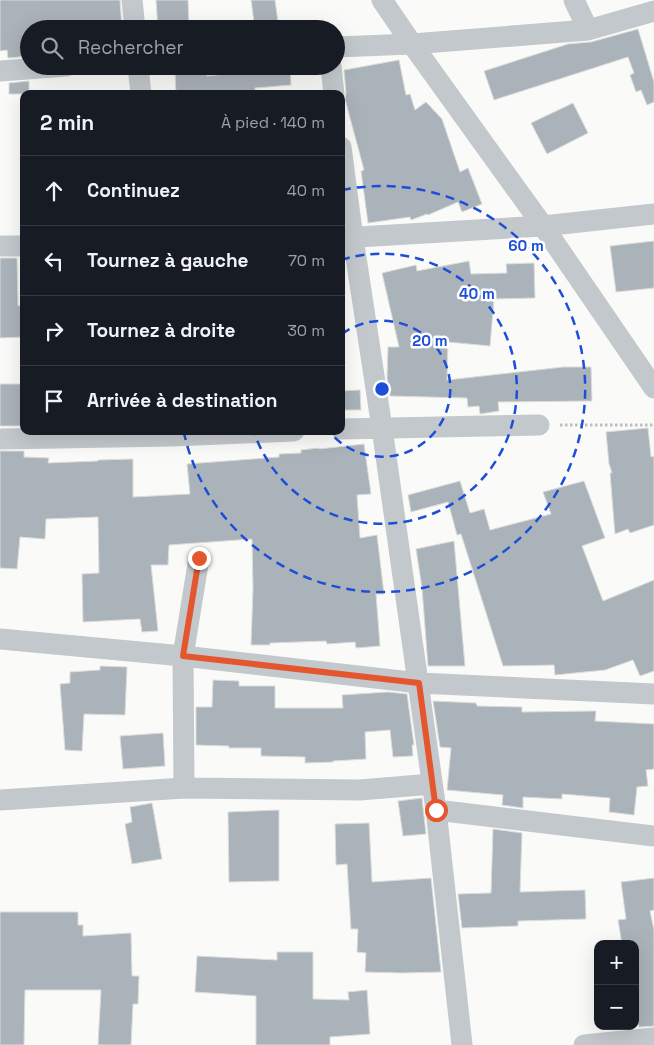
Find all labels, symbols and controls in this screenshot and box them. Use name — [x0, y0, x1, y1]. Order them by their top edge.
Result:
search box — [20, 20, 345, 75]
icon: search — [38, 34, 66, 62]
text: Rechercher — [78, 35, 184, 60]
text: 2 min — [40, 109, 94, 136]
text: À pied · 140 m — [221, 112, 325, 133]
icon: ahead — [40, 177, 68, 205]
text: Continuez — [87, 178, 180, 203]
text: 40 m — [287, 180, 325, 201]
text: 60 m — [508, 236, 544, 255]
icon: left — [40, 247, 68, 275]
text: Tournez à gauche — [87, 248, 249, 273]
text: 70 m — [288, 250, 325, 271]
text: 40 m — [459, 284, 495, 303]
icon: right — [40, 317, 68, 345]
text: Tournez à droite — [87, 318, 236, 343]
text: 30 m — [287, 320, 325, 341]
text: 20 m — [412, 331, 448, 350]
centre of rings — [373, 380, 391, 398]
icon: arrive — [40, 387, 68, 415]
text: Arrivée à destination — [87, 388, 277, 413]
route end — [188, 547, 211, 570]
route start — [425, 799, 448, 822]
map controls — [594, 940, 639, 1030]
button: + — [594, 940, 639, 985]
button: − — [594, 985, 639, 1030]

